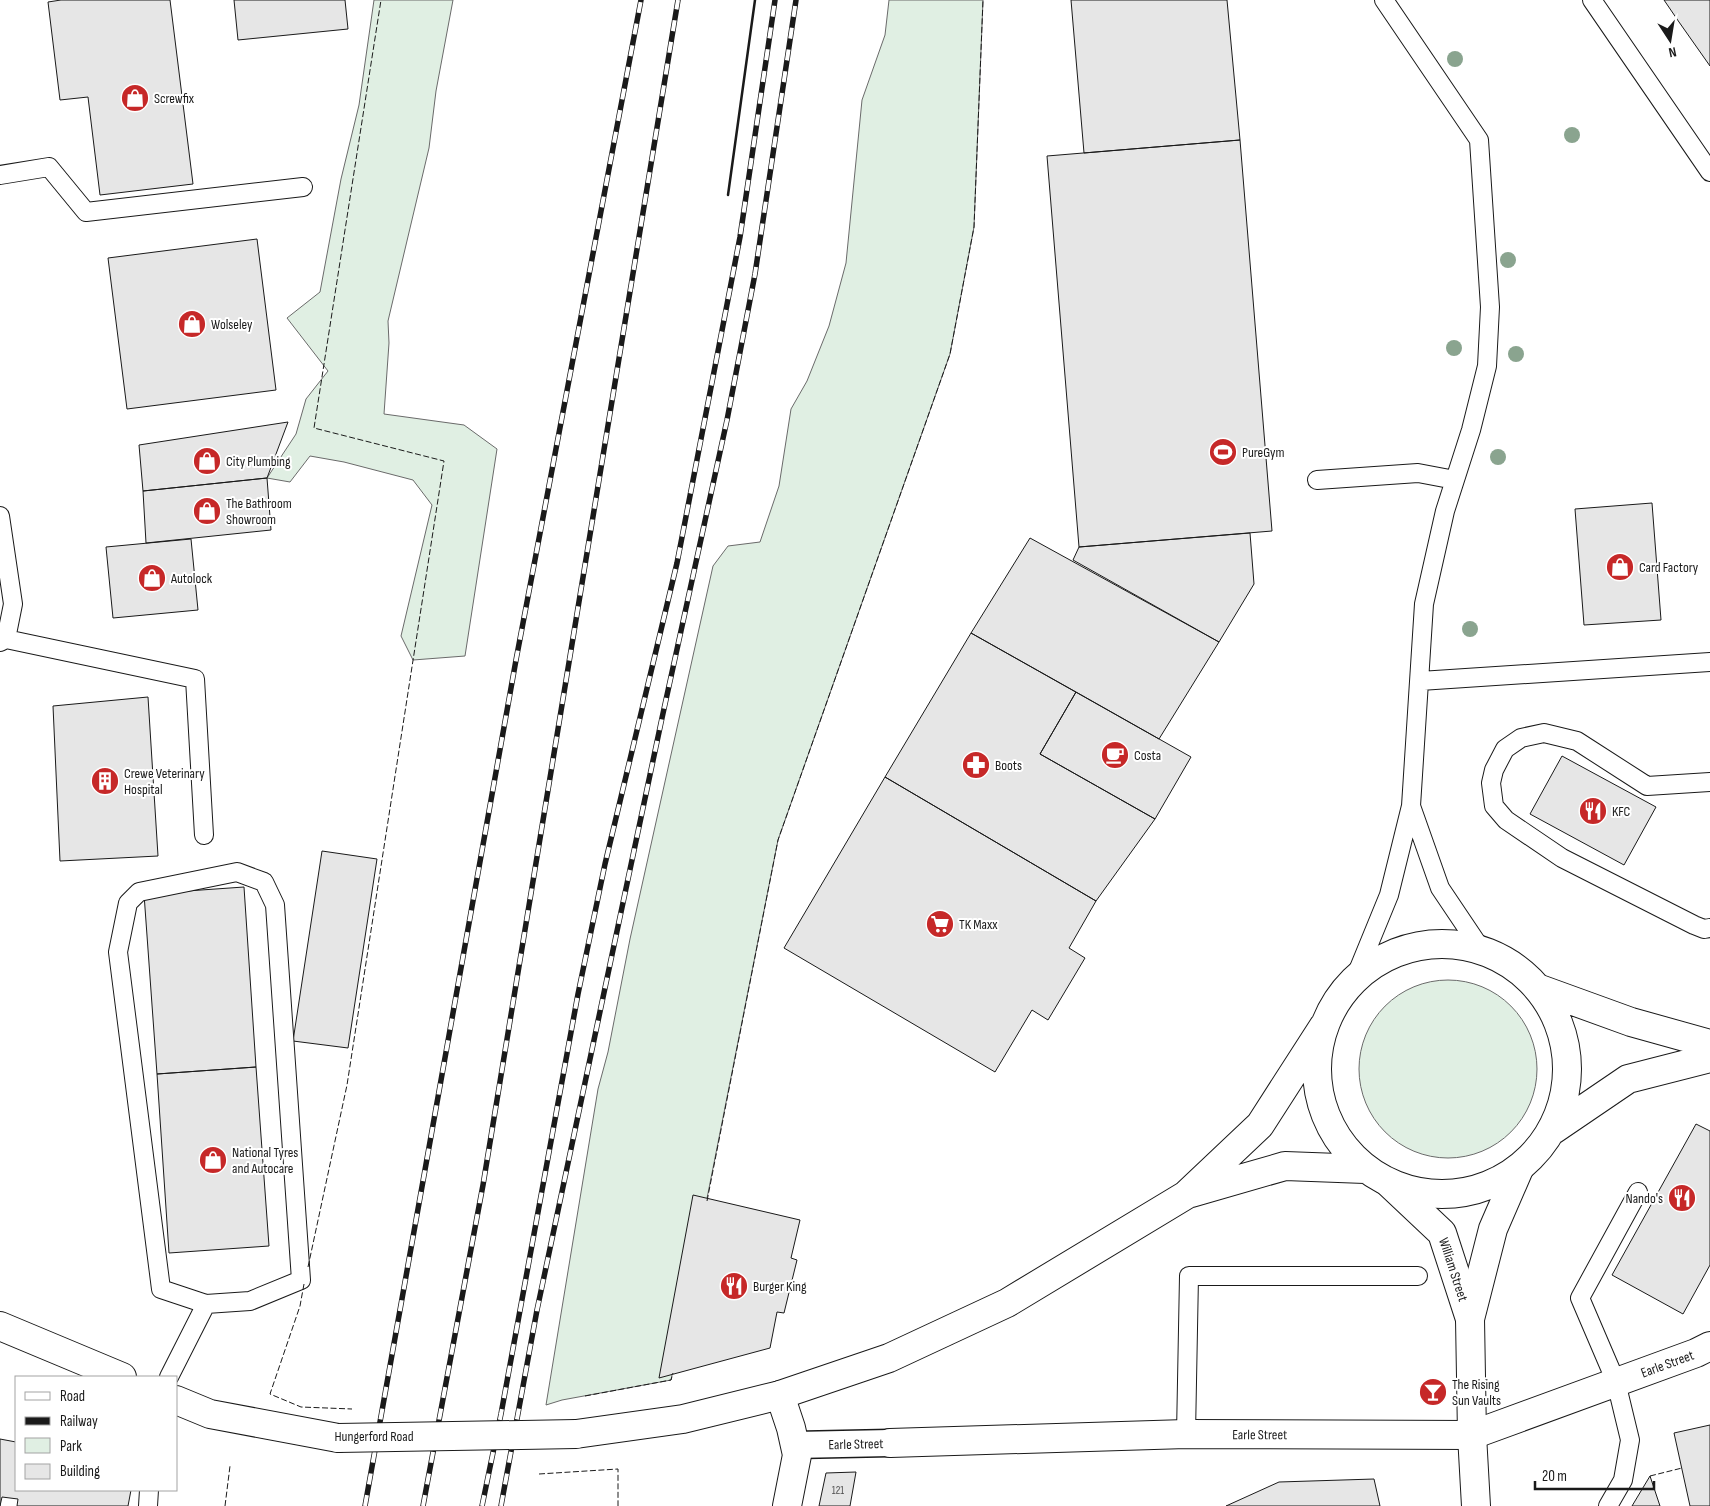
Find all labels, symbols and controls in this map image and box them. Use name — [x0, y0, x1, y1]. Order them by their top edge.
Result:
north arrow — [1645, 15, 1695, 65]
text: N — [1667, 43, 1678, 61]
shop icon: Screwfix — [120, 83, 150, 113]
place label: Screwfix — [154, 90, 195, 107]
shop icon: Wolseley — [177, 309, 207, 339]
place label: Wolseley — [211, 316, 253, 333]
sports icon: PureGym — [1208, 437, 1238, 467]
place label: PureGym — [1242, 444, 1284, 461]
shop icon: City Plumbing — [192, 446, 222, 476]
place label: City Plumbing — [226, 453, 291, 470]
place label: The Bathroom Showroom — [226, 495, 292, 528]
shop icon: The Bathroom Showroom — [192, 496, 222, 526]
shop icon: Card Factory — [1605, 552, 1635, 582]
place label: Card Factory — [1639, 559, 1699, 576]
shop icon: Autolock — [137, 563, 167, 593]
place label: Autolock — [170, 570, 213, 587]
cafe icon: Costa — [1100, 740, 1130, 770]
place label: Costa — [1134, 747, 1161, 764]
pharmacy icon: Boots — [961, 750, 991, 780]
place label: Boots — [995, 757, 1022, 774]
place label: Crewe Veterinary Hospital — [124, 765, 205, 798]
building icon: Crewe Veterinary Hospital — [90, 766, 120, 796]
restaurant icon: KFC — [1578, 796, 1608, 826]
place label: KFC — [1612, 803, 1631, 820]
supermarket icon: TK Maxx — [925, 909, 955, 939]
place label: TK Maxx — [959, 916, 998, 933]
place label: National Tyres and Autocare — [232, 1144, 298, 1177]
shop icon: National Tyres and Autocare — [198, 1145, 228, 1175]
restaurant icon: Nando's — [1667, 1183, 1697, 1213]
place label: Nando's — [1626, 1190, 1663, 1207]
street label: William Street — [1435, 1235, 1472, 1303]
restaurant icon: Burger King — [719, 1271, 749, 1301]
place label: Burger King — [753, 1278, 807, 1295]
street label: Earle Street — [1639, 1347, 1696, 1381]
legend — [15, 1376, 178, 1491]
place label: The Rising Sun Vaults — [1452, 1376, 1501, 1409]
bar icon: The Rising Sun Vaults — [1418, 1377, 1448, 1407]
text: Road — [60, 1387, 85, 1406]
text: Railway — [60, 1412, 98, 1431]
street label: Earle Street — [1232, 1426, 1287, 1443]
street label: Hungerford Road — [334, 1428, 414, 1445]
street label: Earle Street — [828, 1435, 884, 1453]
text: Park — [60, 1437, 82, 1456]
scale bar — [1535, 1458, 1654, 1490]
text: Building — [60, 1462, 100, 1481]
text: 20 m — [1542, 1467, 1567, 1486]
house number: 121 — [832, 1484, 844, 1497]

